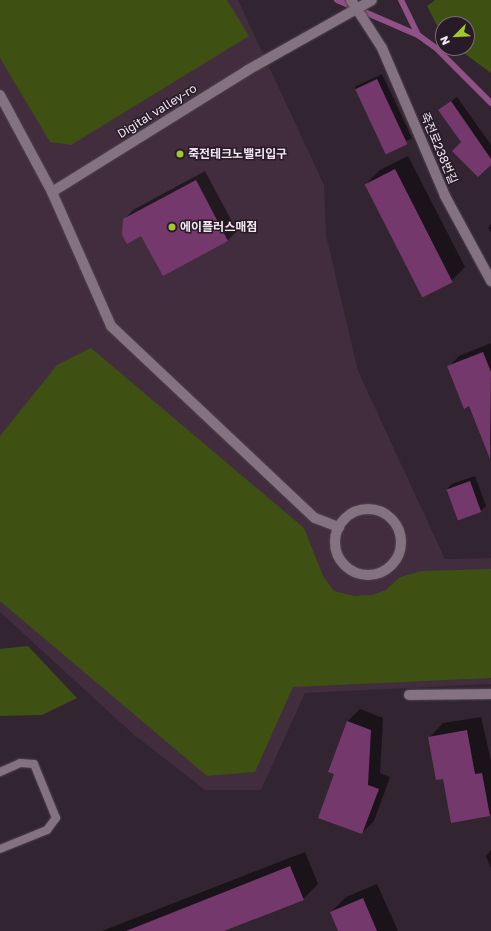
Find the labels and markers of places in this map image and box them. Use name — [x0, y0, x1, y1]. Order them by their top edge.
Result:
place label: 죽전테크노밸리입구 — [188, 147, 287, 161]
marker: 죽전테크노밸리입구 — [175, 149, 185, 159]
place label: 에이플러스매점 — [180, 220, 257, 234]
marker: 에이플러스매점 — [167, 222, 177, 232]

